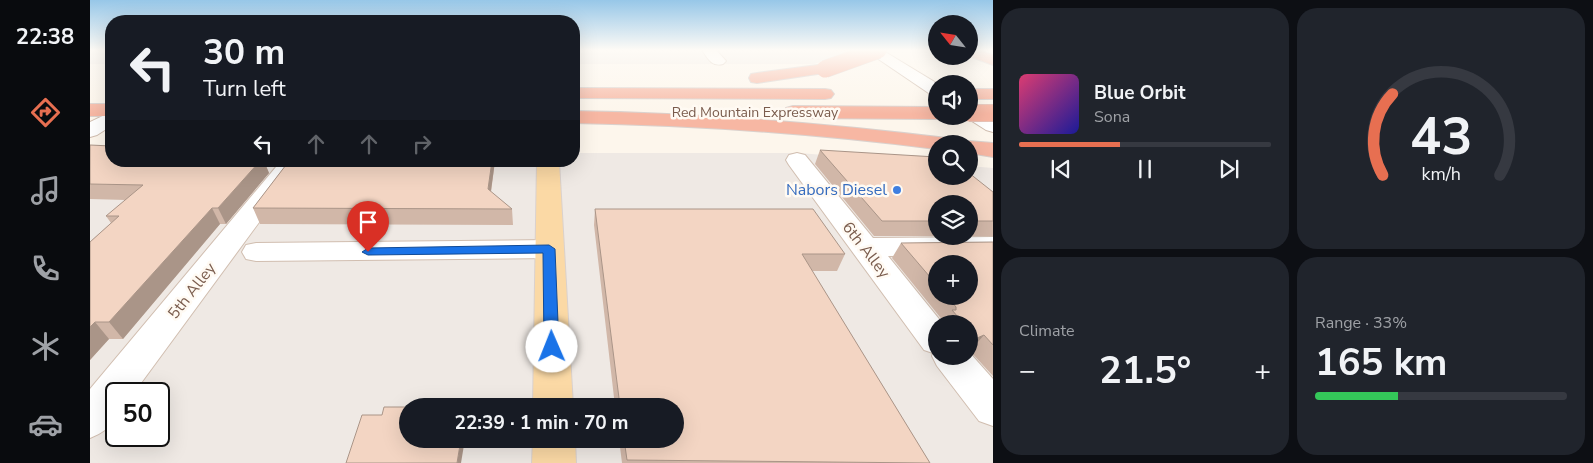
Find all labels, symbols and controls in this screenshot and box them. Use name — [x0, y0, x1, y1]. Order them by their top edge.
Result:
north arrow — [928, 15, 978, 65]
map controls — [928, 15, 978, 365]
text: 22:38 — [16, 22, 74, 52]
text: 30 m — [203, 29, 285, 76]
icon: left — [120, 35, 185, 100]
text: Turn left — [203, 74, 286, 104]
button: sound — [928, 75, 978, 125]
text: Blue Orbit — [1094, 80, 1185, 106]
icon: directions — [28, 95, 63, 130]
text: 43 — [1410, 101, 1472, 172]
street label: Red Mountain Expressway — [672, 103, 839, 122]
text: Sona — [1094, 106, 1130, 128]
icon: left — [249, 130, 277, 158]
icon: ahead — [302, 130, 330, 158]
icon: ahead — [355, 130, 383, 158]
icon: right — [408, 130, 436, 158]
button: search — [928, 135, 978, 185]
icon: previous — [1047, 155, 1075, 183]
icon: pause — [1131, 155, 1159, 183]
icon: next — [1215, 155, 1243, 183]
text: km/h — [1421, 162, 1461, 186]
icon: music — [28, 173, 63, 208]
place label: Nabors Diesel — [786, 179, 887, 201]
marker: Nabors Diesel — [891, 184, 903, 196]
button: layers — [928, 195, 978, 245]
pin — [347, 201, 389, 252]
icon: arrive — [354, 208, 382, 236]
street label: 6th Alley — [837, 217, 895, 283]
icon: phone — [28, 251, 63, 286]
button: + — [928, 255, 978, 305]
street label: 5th Alley — [163, 258, 221, 324]
text: Range · 33% — [1315, 312, 1407, 334]
button: − — [928, 315, 978, 365]
position arrow — [525, 320, 577, 372]
text: Climate — [1019, 320, 1074, 342]
icon: climate — [28, 329, 63, 364]
text: 165 km — [1315, 337, 1447, 388]
text: 21.5° — [1099, 345, 1191, 396]
text: − — [1019, 352, 1036, 390]
text: + — [1254, 352, 1271, 390]
speed limit sign: 50 — [105, 382, 170, 447]
icon: car — [28, 407, 63, 442]
text: 22:39 · 1 min · 70 m — [454, 410, 629, 436]

